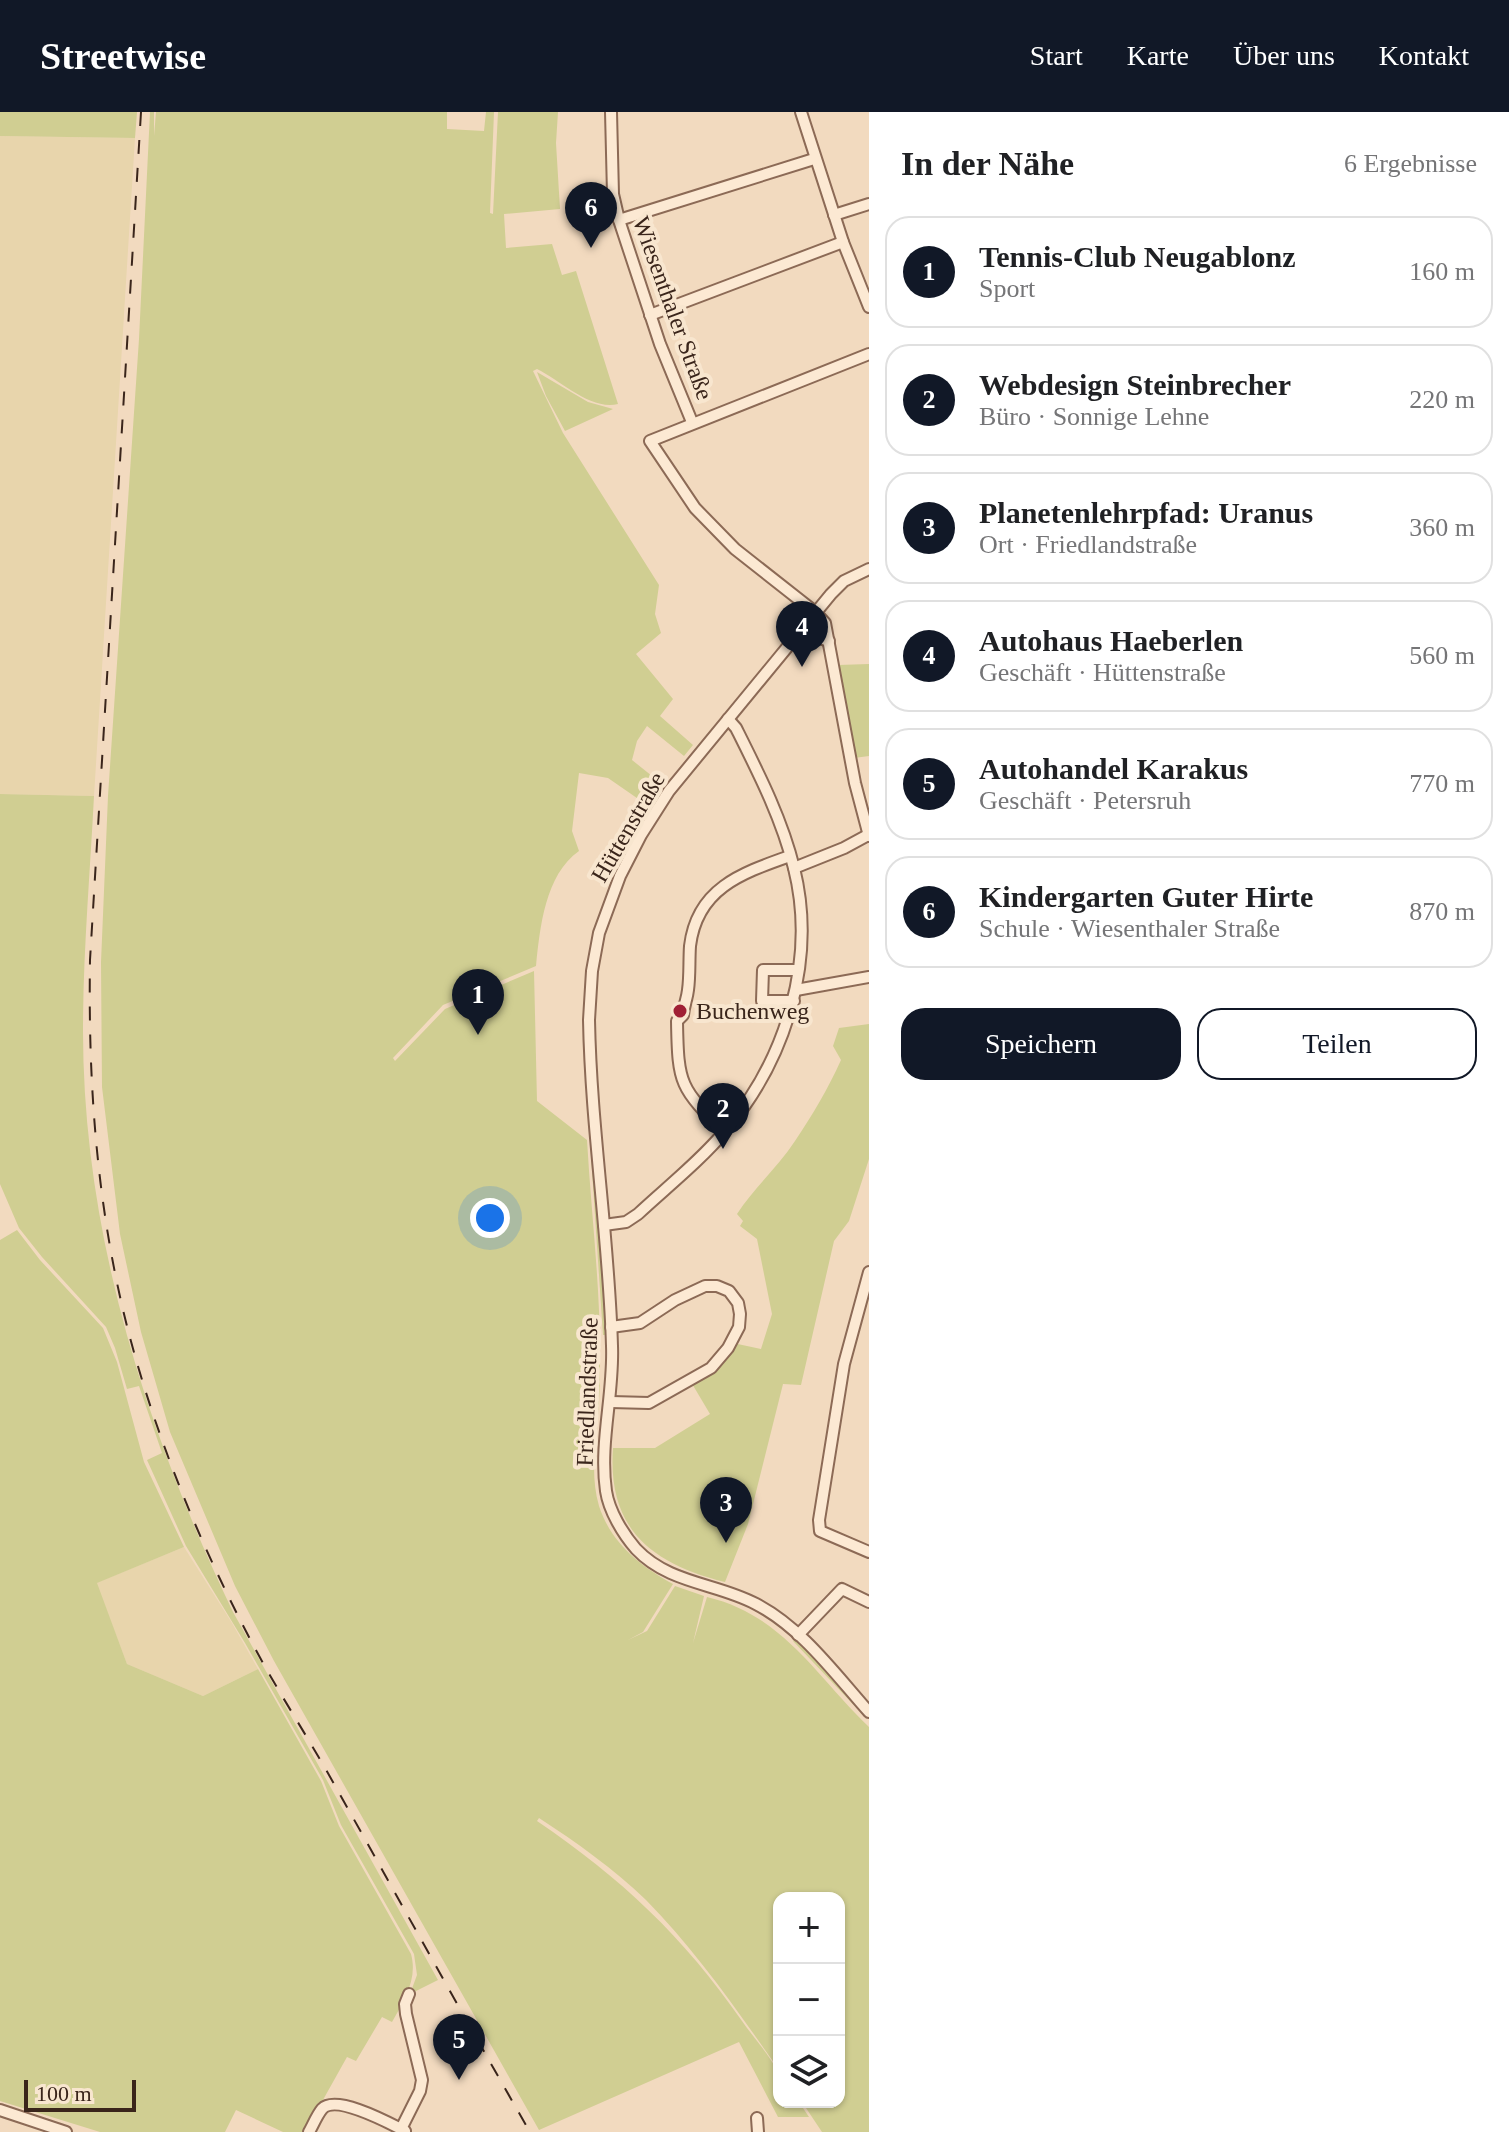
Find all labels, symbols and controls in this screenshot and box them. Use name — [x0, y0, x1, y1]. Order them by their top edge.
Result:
text: Streetwise — [40, 35, 206, 77]
text: Start — [1030, 40, 1083, 71]
text: Karte — [1127, 40, 1189, 71]
text: Über uns — [1233, 40, 1335, 71]
text: Kontakt — [1379, 40, 1469, 71]
text: In der Nähe — [901, 145, 1074, 182]
text: 6 Ergebnisse — [1344, 149, 1477, 178]
pin: 6 — [565, 182, 617, 248]
street label: Wiesenthaler Straße — [628, 213, 718, 403]
text: Tennis-Club Neugablonz — [979, 240, 1296, 273]
text: 1 — [923, 257, 936, 286]
text: 160 m — [1409, 257, 1475, 286]
text: Sport — [979, 274, 1035, 303]
text: Webdesign Steinbrecher — [979, 368, 1291, 401]
text: 2 — [923, 385, 936, 414]
text: 220 m — [1409, 385, 1475, 414]
text: Büro · Sonnige Lehne — [979, 402, 1209, 431]
text: Planetenlehrpfad: Uranus — [979, 496, 1313, 529]
text: 3 — [923, 513, 936, 542]
text: 360 m — [1409, 513, 1475, 542]
text: Ort · Friedlandstraße — [979, 530, 1197, 559]
pin: 4 — [776, 601, 828, 667]
text: Autohaus Haeberlen — [979, 624, 1243, 657]
text: 4 — [923, 641, 936, 670]
text: 560 m — [1409, 641, 1475, 670]
text: Geschäft · Hüttenstraße — [979, 658, 1226, 687]
text: Autohandel Karakus — [979, 752, 1248, 785]
street label: Hüttenstraße — [586, 767, 670, 887]
text: 5 — [923, 769, 936, 798]
text: 770 m — [1409, 769, 1475, 798]
text: Geschäft · Petersruh — [979, 786, 1191, 815]
text: Kindergarten Guter Hirte — [979, 880, 1313, 913]
text: 6 — [923, 897, 936, 926]
text: 870 m — [1409, 897, 1475, 926]
text: Schule · Wiesenthaler Straße — [979, 914, 1280, 943]
pin: 1 — [452, 969, 504, 1035]
place label: Buchenweg — [696, 998, 809, 1024]
marker: Buchenweg — [671, 1002, 689, 1020]
button: Speichern — [901, 1008, 1181, 1080]
button: Teilen — [1197, 1008, 1477, 1080]
pin: 2 — [697, 1083, 749, 1149]
your location — [470, 1198, 510, 1238]
street label: Friedlandstraße — [571, 1317, 603, 1467]
pin: 3 — [700, 1477, 752, 1543]
map controls — [773, 1892, 845, 2108]
button: + — [773, 1892, 845, 1964]
button: − — [773, 1964, 845, 2036]
pin: 5 — [433, 2014, 485, 2080]
button: layers — [773, 2036, 845, 2108]
scale bar — [24, 2076, 136, 2112]
text: 100 m — [36, 2081, 92, 2106]

